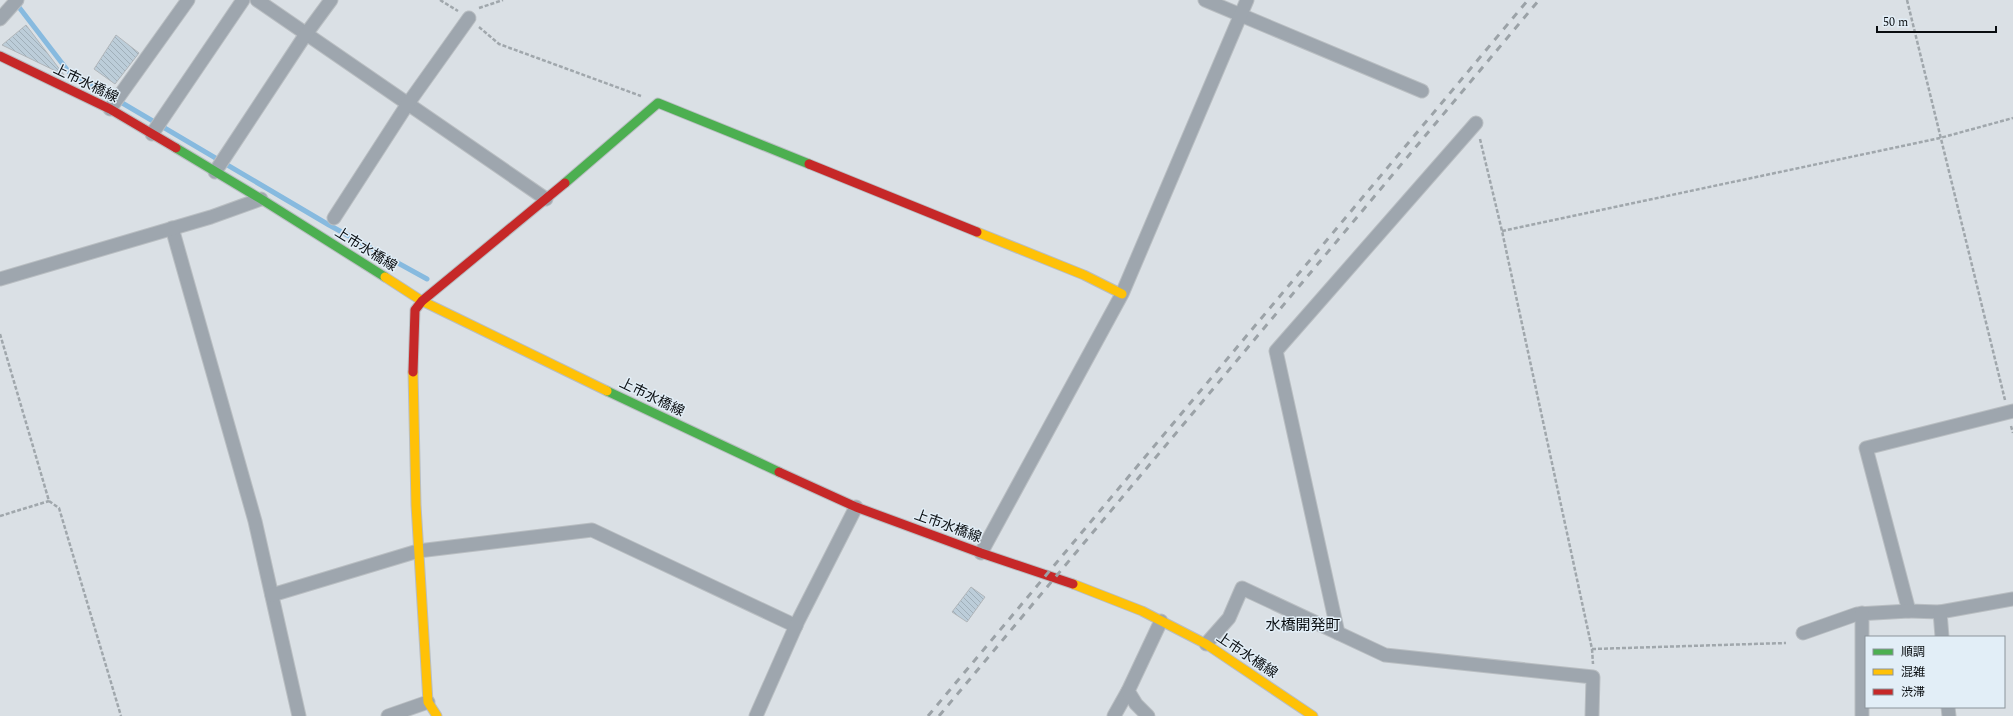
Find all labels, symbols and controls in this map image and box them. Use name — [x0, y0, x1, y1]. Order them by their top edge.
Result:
scale bar — [1877, 8, 1996, 34]
text: 50 m — [1883, 13, 1908, 32]
street label: 上市水橋線 — [50, 58, 122, 108]
street label: 上市水橋線 — [331, 222, 401, 276]
street label: 上市水橋線 — [616, 372, 688, 422]
street label: 上市水橋線 — [912, 504, 984, 548]
district label: 水橋開発町 — [1265, 614, 1341, 637]
street label: 上市水橋線 — [1212, 627, 1282, 683]
legend — [1865, 636, 2005, 708]
text: 順調 — [1901, 643, 1925, 662]
text: 混雑 — [1901, 663, 1925, 682]
text: 渋滞 — [1901, 683, 1925, 702]

